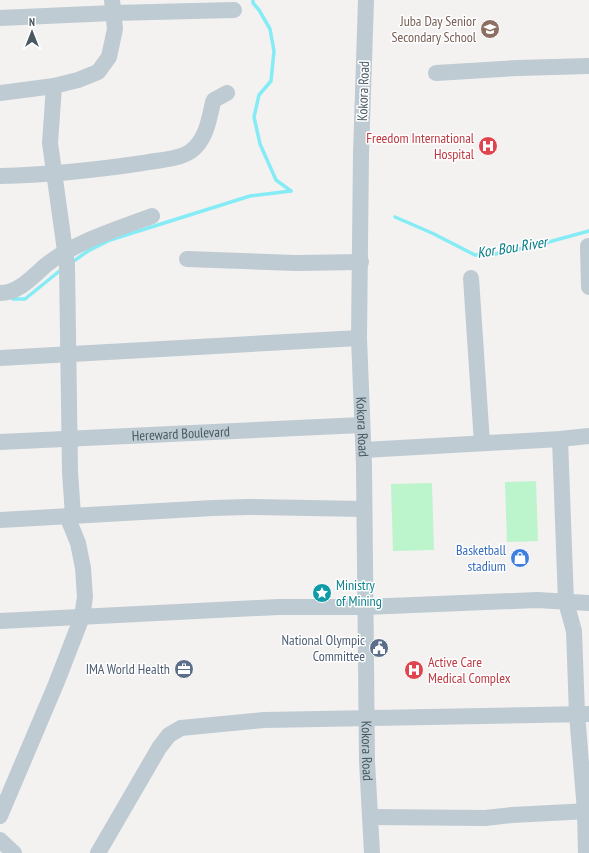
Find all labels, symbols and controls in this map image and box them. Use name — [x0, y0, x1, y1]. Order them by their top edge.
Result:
north arrow — [12, 12, 52, 52]
place label: Juba Day Senior Secondary School — [392, 12, 477, 46]
text: N — [29, 15, 35, 29]
school or university icon: Juba Day Senior Secondary School — [479, 18, 501, 40]
street label: Kokora Road — [353, 61, 373, 121]
place label: Freedom International Hospital — [366, 129, 475, 163]
hospital icon: Freedom International Hospital — [477, 135, 499, 157]
water label: Kor Bou River — [476, 232, 550, 262]
street label: Kokora Road — [352, 396, 373, 457]
street label: Hereward Boulevard — [131, 422, 230, 445]
place label: Basketball stadium — [456, 541, 507, 575]
shop icon: Basketball stadium — [509, 547, 531, 569]
place label: Ministry of Mining — [336, 576, 382, 610]
place icon: Ministry of Mining — [311, 582, 333, 604]
place label: National Olympic Committee — [282, 631, 365, 665]
public building icon: National Olympic Committee — [368, 637, 390, 659]
place label: Active Care Medical Complex — [428, 653, 511, 687]
office icon: IMA World Health — [173, 658, 195, 680]
hospital icon: Active Care Medical Complex — [403, 659, 425, 681]
place label: IMA World Health — [86, 660, 170, 678]
street label: Kokora Road — [358, 721, 377, 781]

